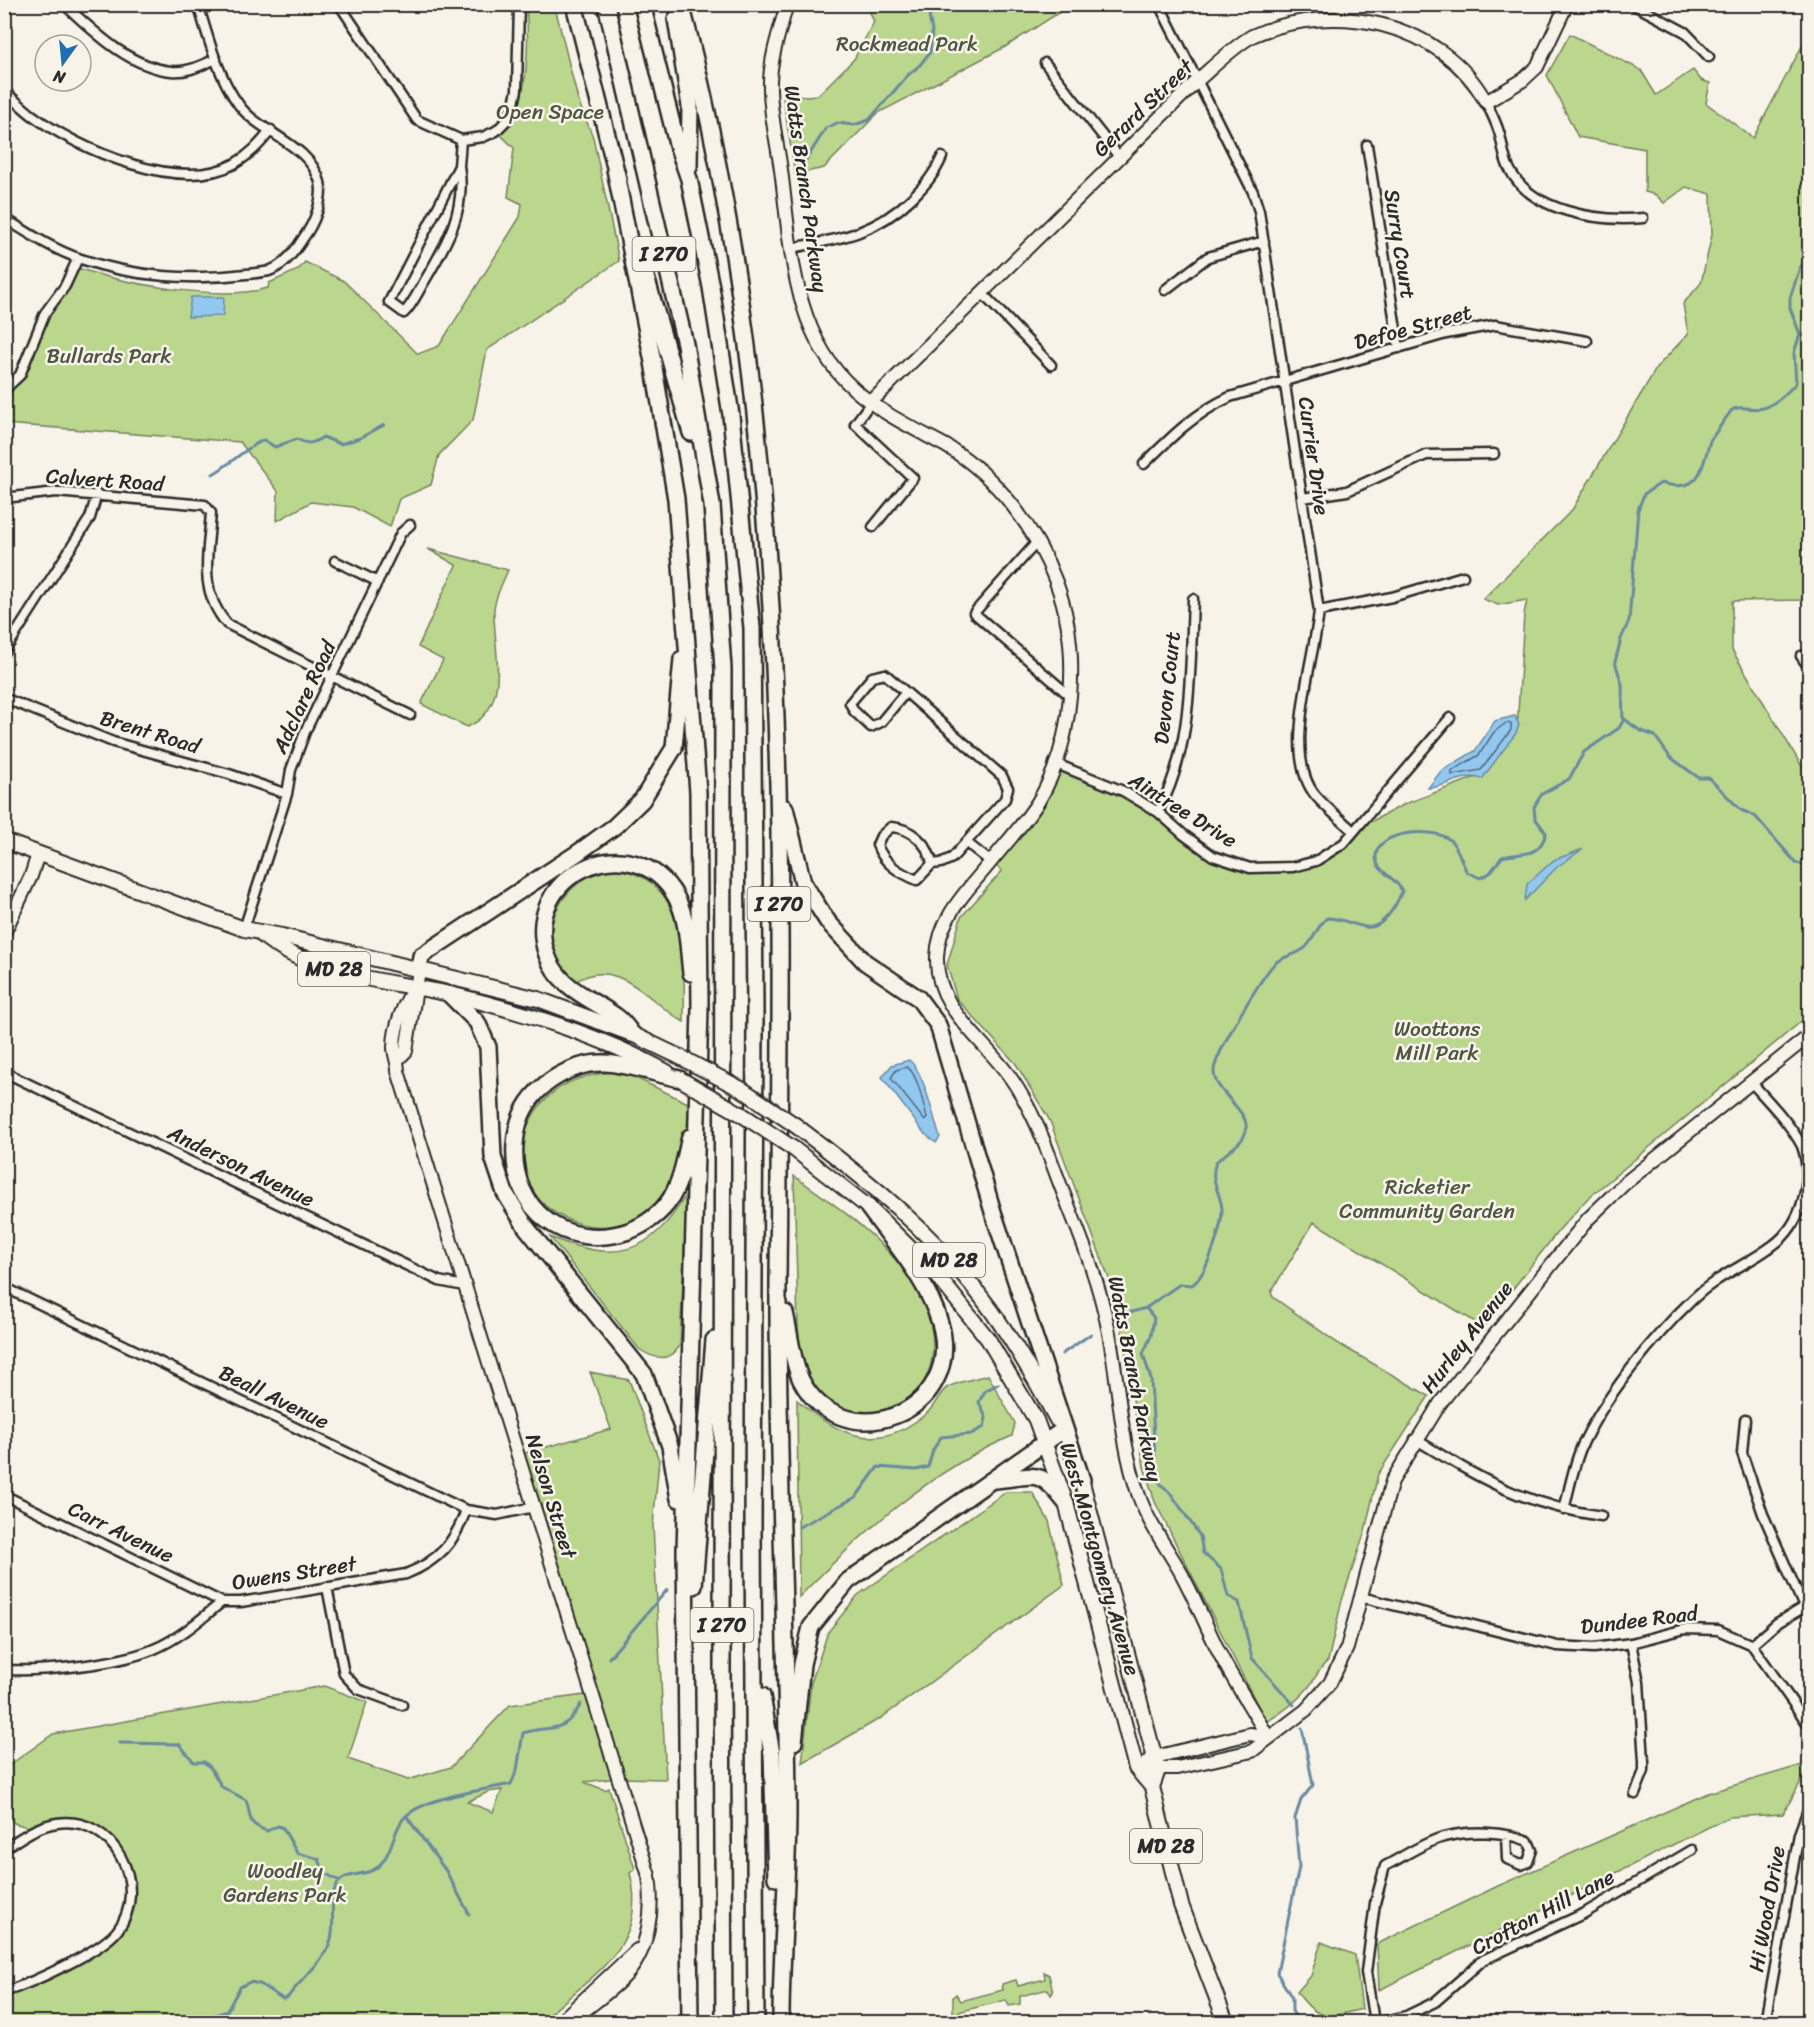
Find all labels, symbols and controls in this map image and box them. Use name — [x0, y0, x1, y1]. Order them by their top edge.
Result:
park label: Rockmead Park — [836, 25, 978, 63]
north arrow — [33, 33, 93, 93]
street label: Gerard Street — [1083, 48, 1204, 167]
text: N — [49, 61, 69, 93]
street label: Watts Branch Parkway — [773, 83, 839, 295]
park label: Open Space — [496, 93, 604, 131]
street label: Surry Court — [1373, 186, 1427, 302]
road number: I 270 — [632, 237, 696, 271]
street label: Defoe Street — [1350, 293, 1476, 361]
park label: Bullards Park — [47, 337, 172, 375]
street label: Currier Drive — [1287, 394, 1341, 518]
street label: Calvert Road — [45, 457, 167, 503]
street label: Devon Court — [1142, 630, 1192, 746]
street label: Adclare Road — [261, 632, 348, 761]
street label: Brent Road — [95, 699, 207, 766]
street label: Aintree Drive — [1120, 761, 1245, 859]
road number: I 270 — [748, 887, 810, 921]
road number: MD 28 — [298, 952, 370, 986]
park label: Woottons Mill Park — [1394, 1010, 1480, 1072]
street label: Anderson Avenue — [160, 1113, 321, 1218]
park label: Ricketier Community Garden — [1339, 1168, 1515, 1230]
road number: MD 28 — [913, 1243, 985, 1277]
street label: Hurley Avenue — [1411, 1272, 1524, 1402]
street label: Watts Branch Parkway — [1096, 1273, 1174, 1485]
street label: Beall Avenue — [212, 1354, 336, 1440]
street label: Nelson Street — [514, 1429, 588, 1565]
street label: West Montgomery Avenue — [1049, 1438, 1152, 1680]
street label: Carr Avenue — [61, 1490, 181, 1574]
street label: Owens Street — [229, 1544, 360, 1602]
street label: Dundee Road — [1578, 1594, 1702, 1646]
road number: I 270 — [690, 1608, 754, 1642]
road number: MD 28 — [1130, 1829, 1202, 1863]
street label: Hi Wood Drive — [1737, 1843, 1797, 1975]
park label: Woodley Gardens Park — [223, 1852, 347, 1914]
street label: Crofton Hill Lane — [1464, 1858, 1622, 1966]

